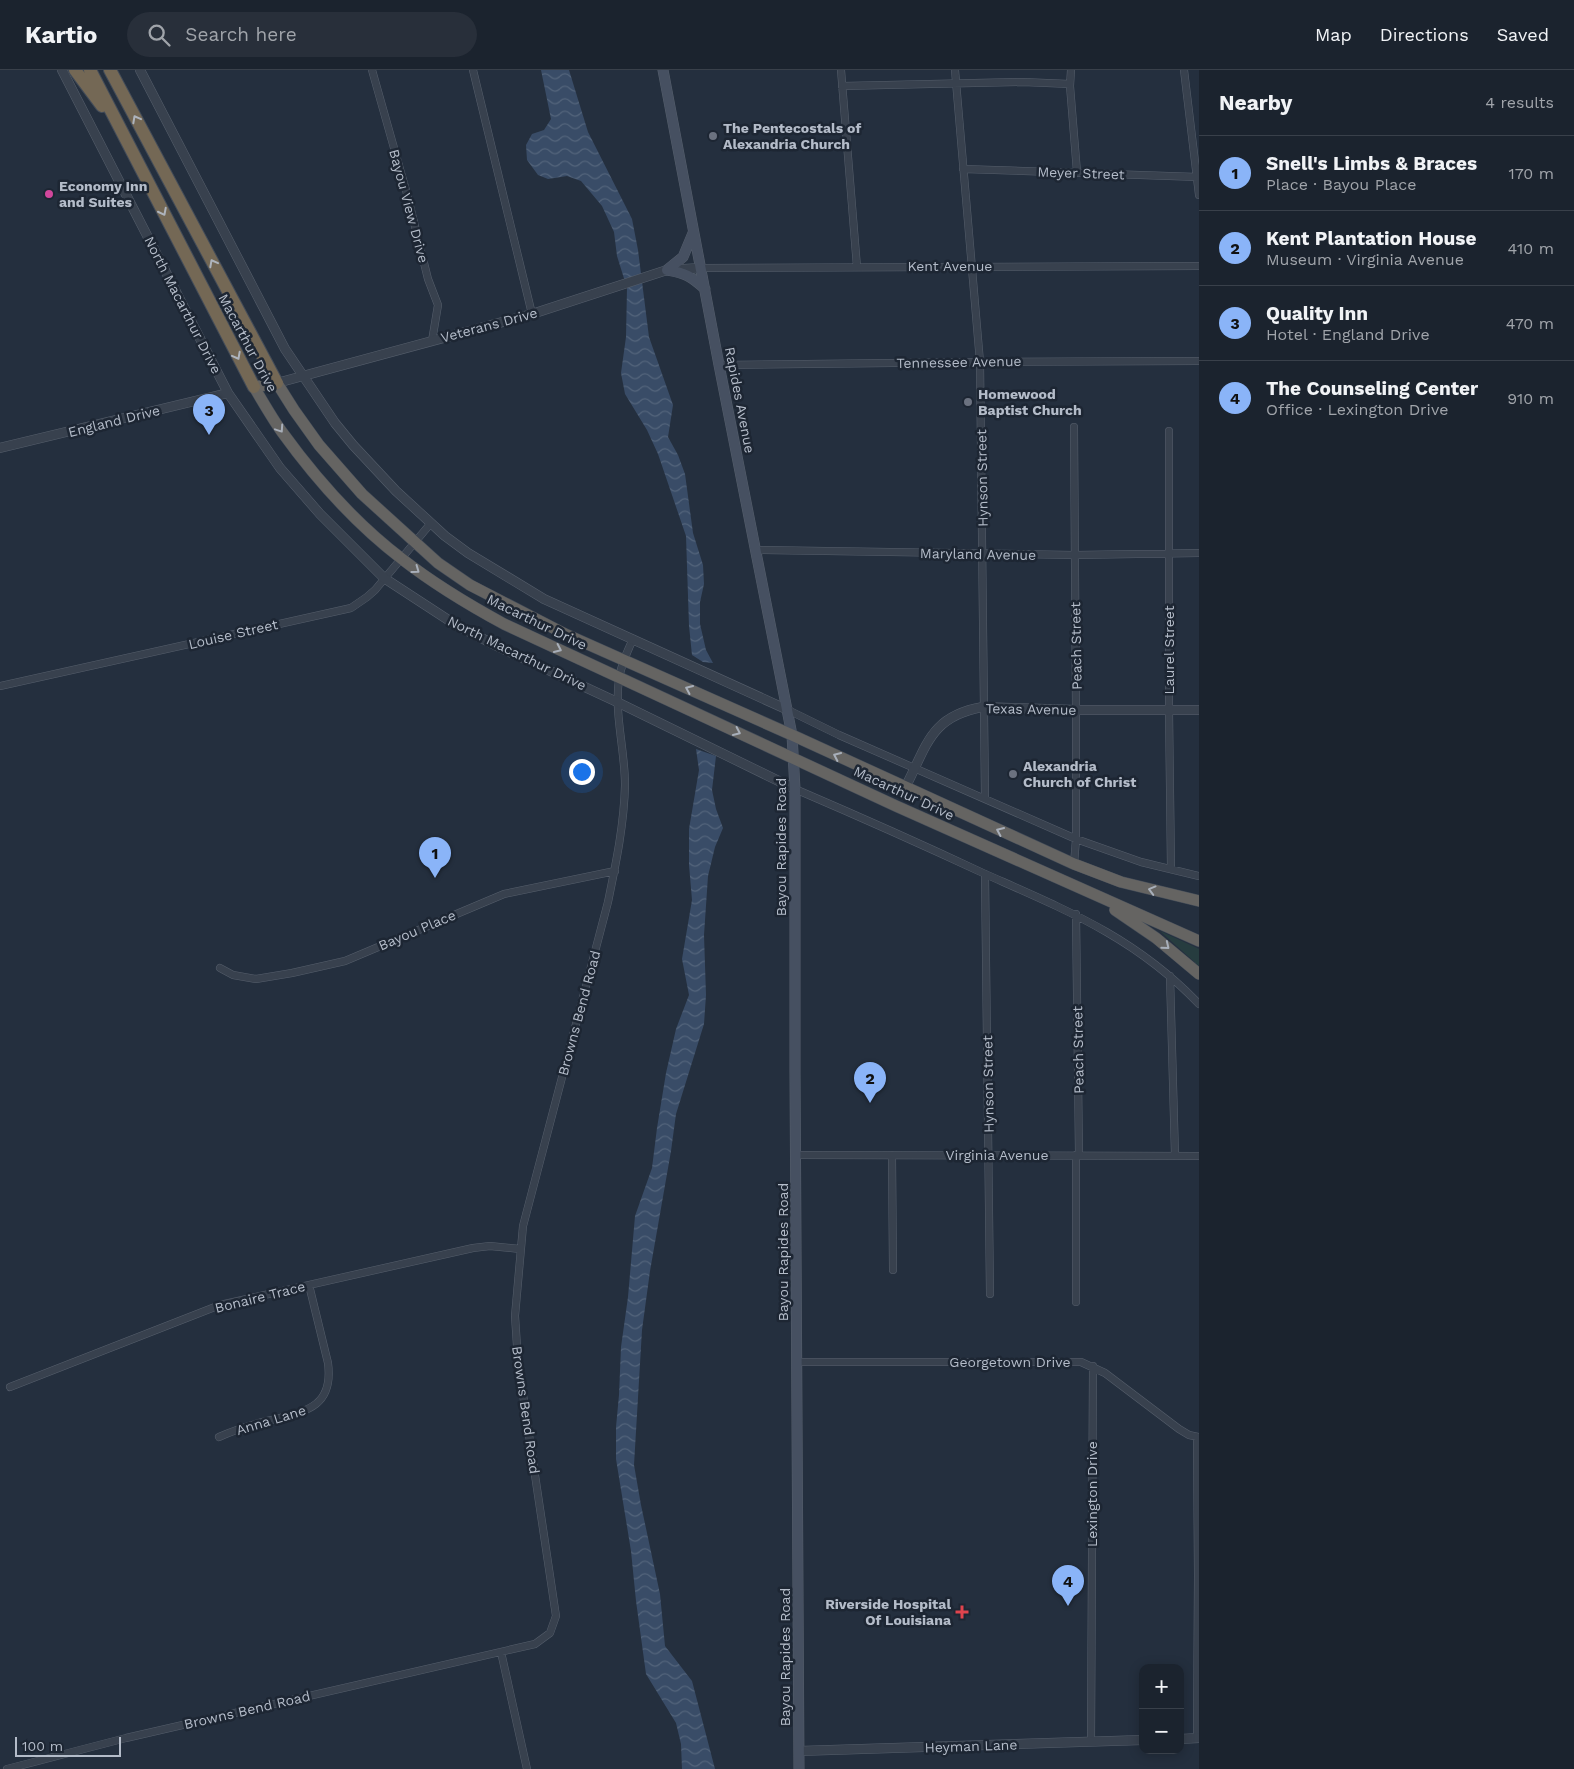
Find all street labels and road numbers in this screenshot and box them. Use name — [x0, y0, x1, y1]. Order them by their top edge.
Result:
street label: Bayou View Drive — [386, 147, 432, 265]
street label: Meyer Street — [1037, 163, 1125, 183]
street label: North Macarthur Drive — [141, 234, 225, 376]
street label: Kent Avenue — [908, 258, 992, 274]
street label: Macarthur Drive — [215, 291, 281, 395]
street label: Veterans Drive — [439, 304, 539, 346]
street label: Rapides Avenue — [722, 346, 758, 454]
street label: Tennessee Avenue — [896, 353, 1022, 371]
street label: England Drive — [66, 402, 162, 440]
street label: Hynson Street — [973, 429, 991, 527]
street label: Maryland Avenue — [920, 545, 1036, 563]
street label: Macarthur Drive — [485, 591, 589, 653]
street label: Peach Street — [1067, 602, 1085, 690]
street label: Laurel Street — [1161, 605, 1177, 695]
street label: North Macarthur Drive — [445, 612, 589, 694]
street label: Louise Street — [187, 616, 279, 652]
street label: Texas Avenue — [985, 700, 1077, 718]
street label: Macarthur Drive — [851, 763, 957, 823]
street label: Bayou Rapides Road — [773, 778, 789, 916]
street label: Bayou Place — [376, 907, 458, 953]
street label: Browns Bend Road — [555, 949, 603, 1077]
street label: Peach Street — [1069, 1006, 1087, 1094]
street label: Hynson Street — [979, 1035, 997, 1133]
street label: Virginia Avenue — [945, 1147, 1049, 1163]
street label: Bayou Rapides Road — [775, 1183, 791, 1321]
street label: Bonaire Trace — [213, 1278, 307, 1316]
street label: Browns Bend Road — [509, 1345, 543, 1475]
street label: Georgetown Drive — [949, 1354, 1071, 1370]
street label: Anna Lane — [234, 1402, 308, 1438]
street label: Lexington Drive — [1084, 1441, 1100, 1547]
street label: Bayou Rapides Road — [777, 1588, 793, 1726]
street label: Browns Bend Road — [182, 1688, 312, 1732]
street label: Heyman Lane — [924, 1736, 1018, 1756]

